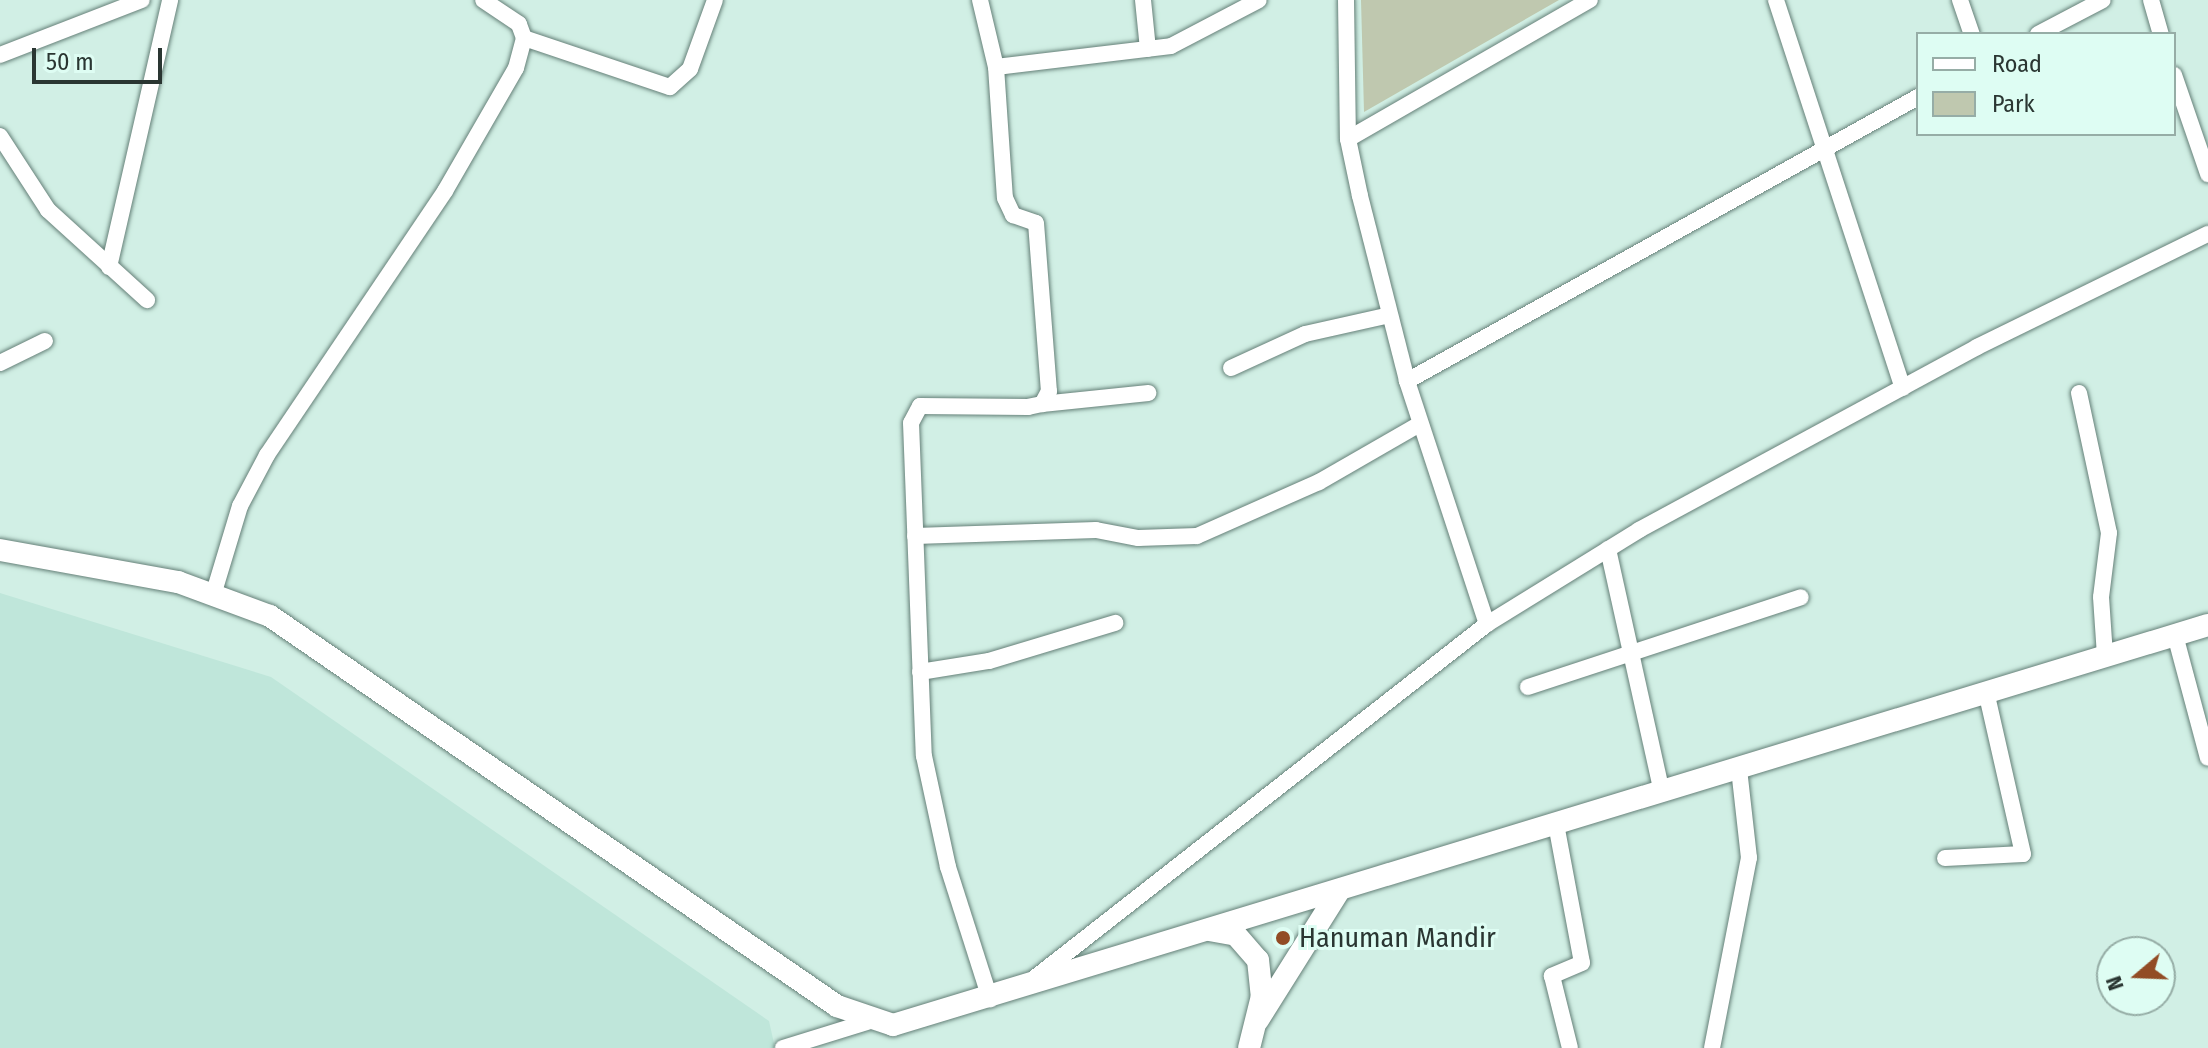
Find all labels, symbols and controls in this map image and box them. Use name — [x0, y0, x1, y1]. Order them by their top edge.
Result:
scale bar — [36, 32, 166, 82]
legend — [1916, 32, 2176, 136]
text: 50 m — [46, 48, 94, 76]
text: Road — [1992, 50, 2042, 78]
text: Park — [1992, 90, 2035, 118]
place label: Hanuman Mandir — [1299, 921, 1496, 955]
marker: Hanuman Mandir — [1274, 929, 1292, 947]
north arrow — [2096, 936, 2176, 1016]
text: N — [2100, 973, 2130, 994]

